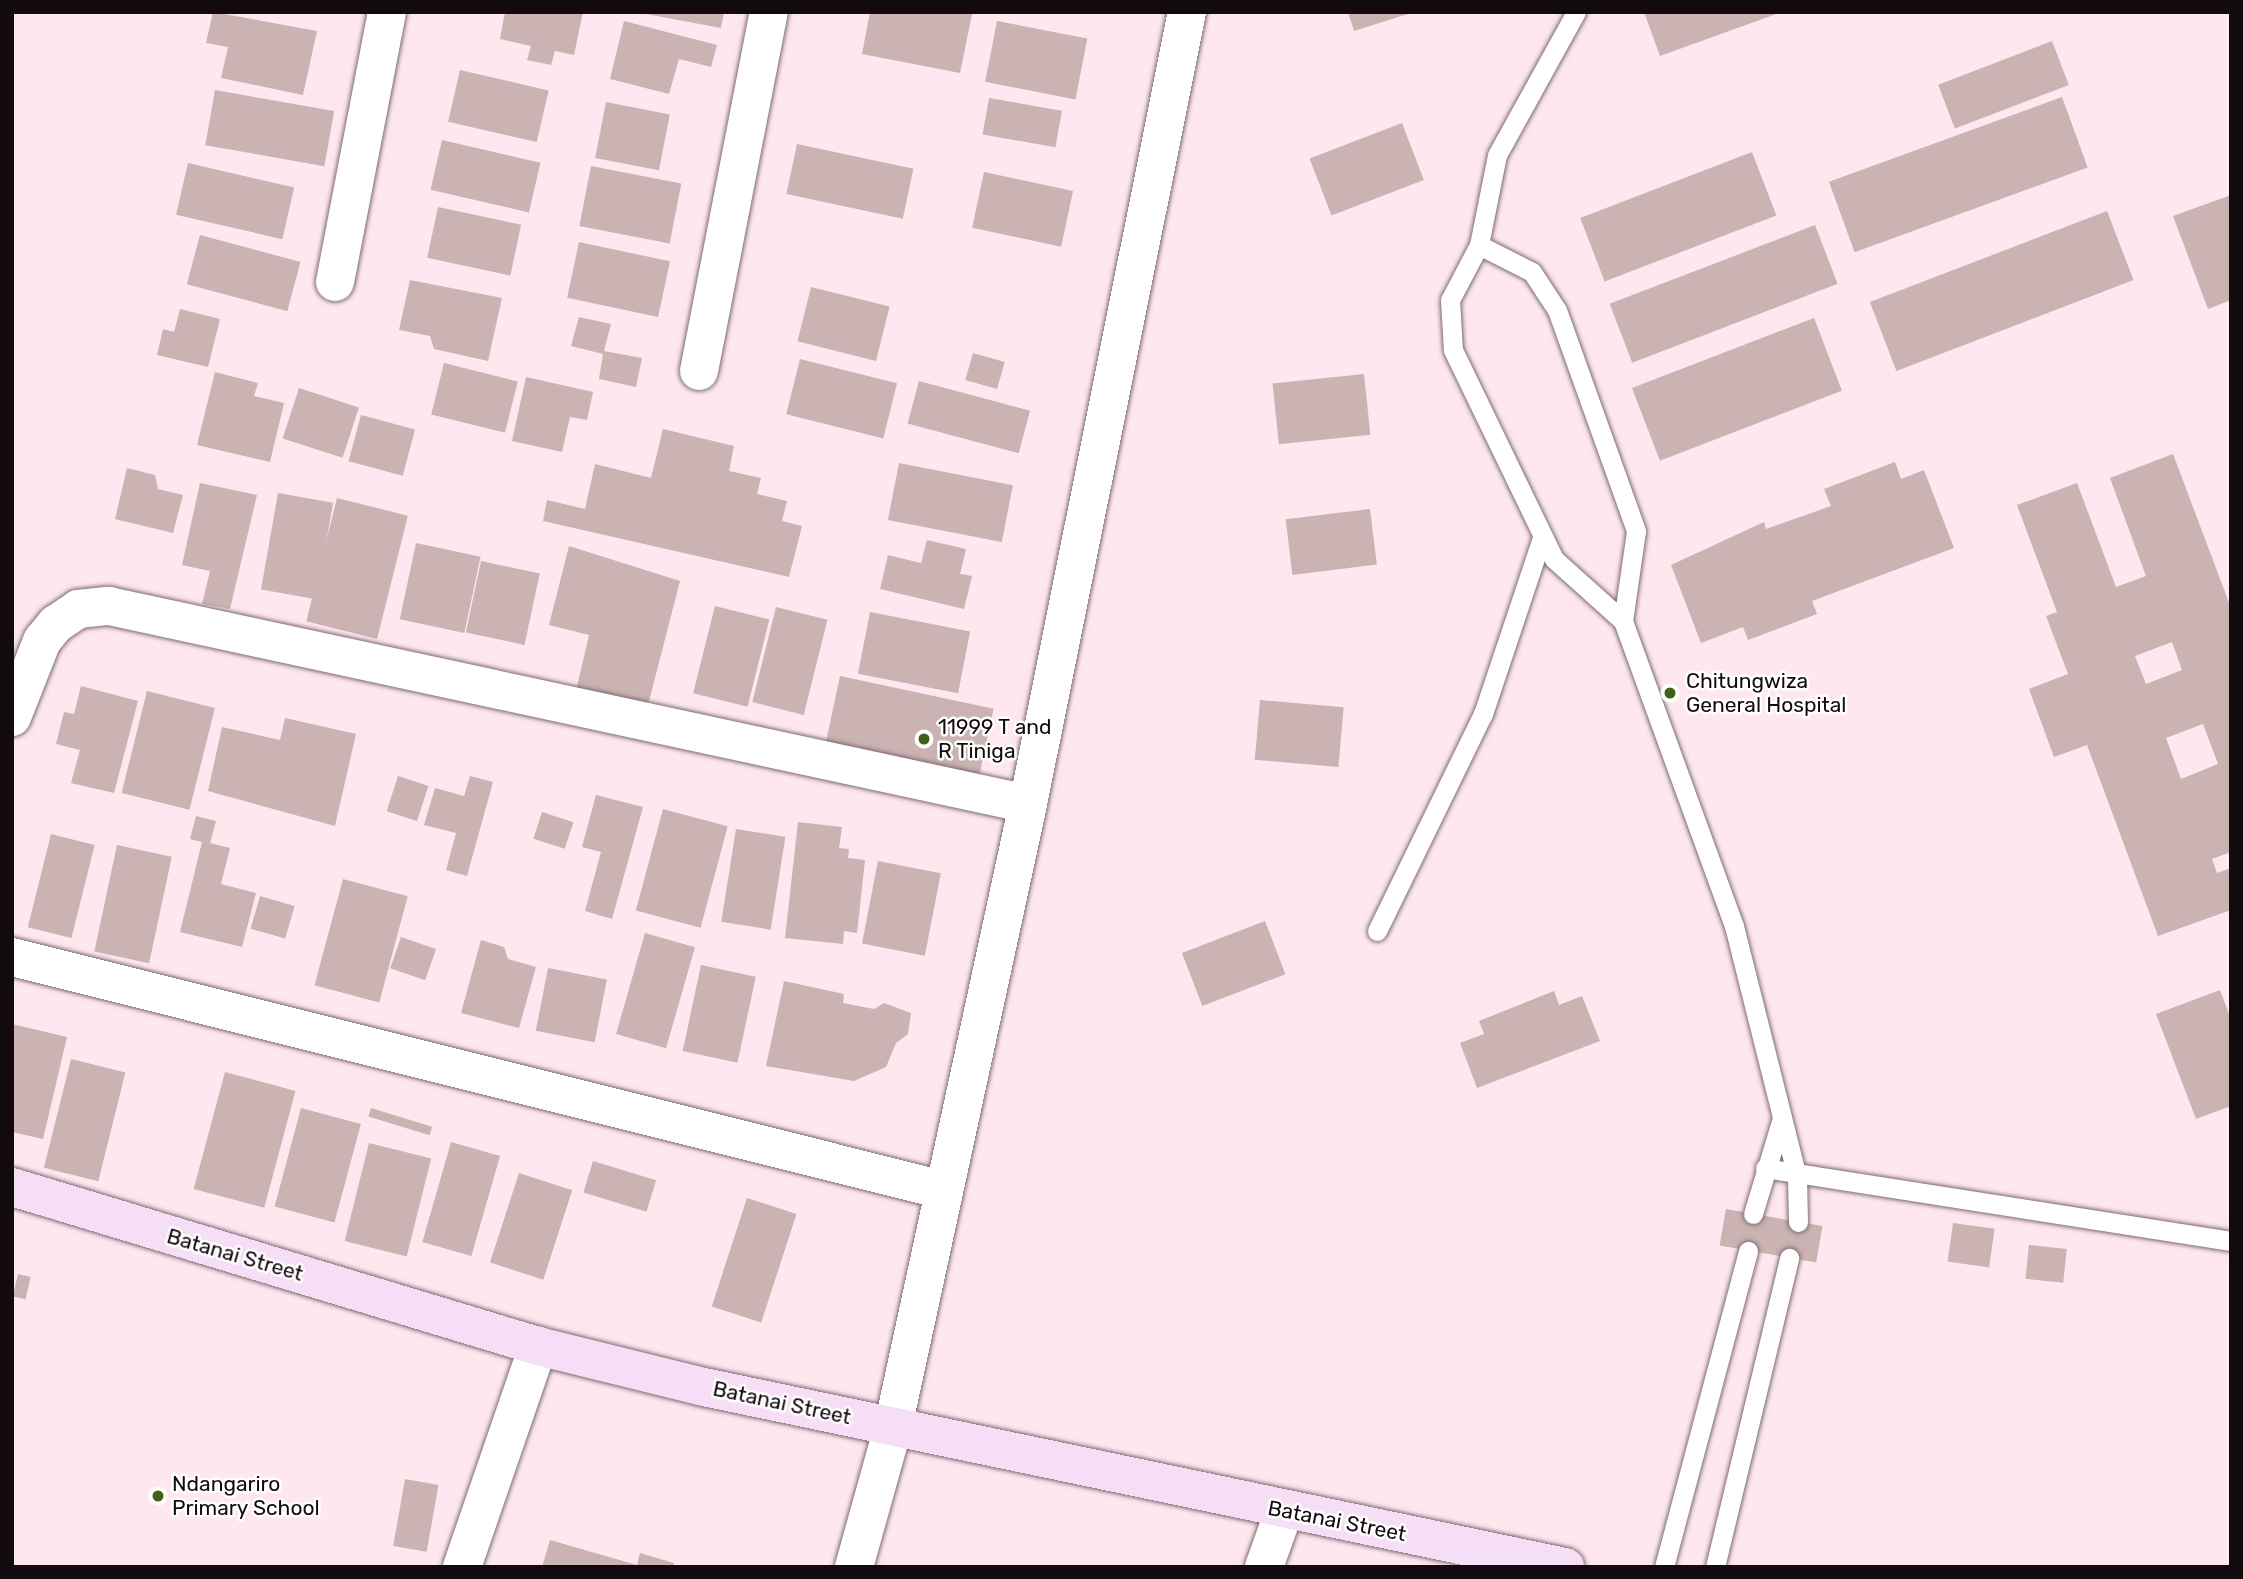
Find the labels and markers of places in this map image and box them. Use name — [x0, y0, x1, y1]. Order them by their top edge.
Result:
place label: Chitungwiza General Hospital — [1686, 668, 1846, 718]
marker: Chitungwiza General Hospital — [1660, 683, 1680, 703]
place label: 11999 T and R Tiniga — [938, 714, 1053, 764]
marker: 11999 T and R Tiniga — [916, 731, 932, 747]
place label: Ndangariro Primary School — [172, 1471, 320, 1521]
marker: Ndangariro Primary School — [150, 1488, 166, 1504]

